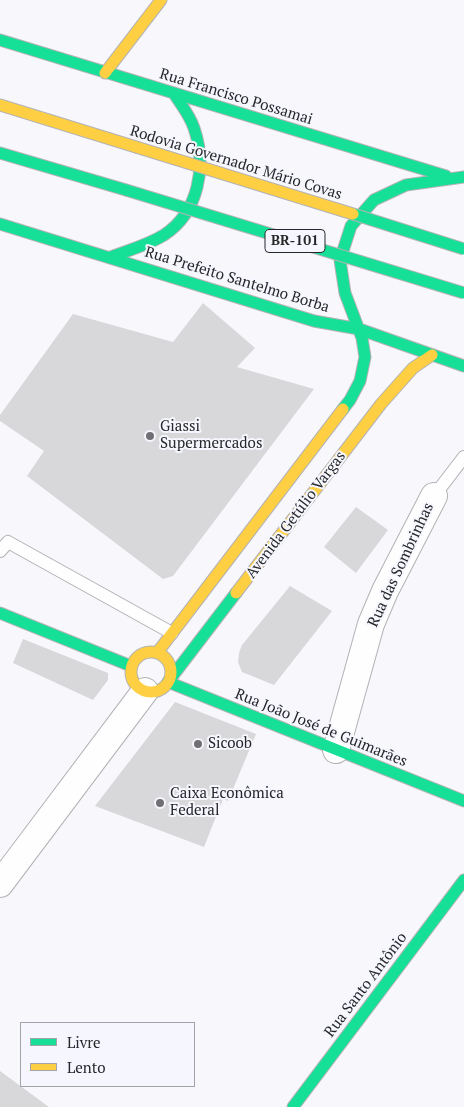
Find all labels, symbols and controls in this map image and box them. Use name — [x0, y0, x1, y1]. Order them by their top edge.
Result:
street label: Rua Francisco Possamai — [157, 65, 315, 129]
street label: Rodovia Governador Mário Covas — [128, 122, 344, 204]
road number: BR-101 — [265, 230, 325, 252]
street label: Rua Prefeito Santelmo Borba — [143, 243, 331, 317]
place label: Giassi Supermercados — [160, 418, 262, 453]
marker: Giassi Supermercados — [144, 430, 156, 442]
street label: Avenida Getúlio Vargas — [242, 448, 350, 582]
street label: Rua das Sombrinhas — [364, 500, 438, 630]
street label: Rua João José de Guimarães — [232, 685, 410, 771]
place label: Sicoob — [208, 735, 252, 753]
marker: Sicoob — [192, 738, 204, 750]
place label: Caixa Econômica Federal — [170, 785, 284, 820]
marker: Caixa Econômica Federal — [154, 797, 166, 809]
street label: Rua Santo Antônio — [321, 929, 411, 1041]
legend — [20, 1022, 195, 1087]
text: Livre — [67, 1032, 101, 1052]
text: Lento — [67, 1057, 106, 1077]

